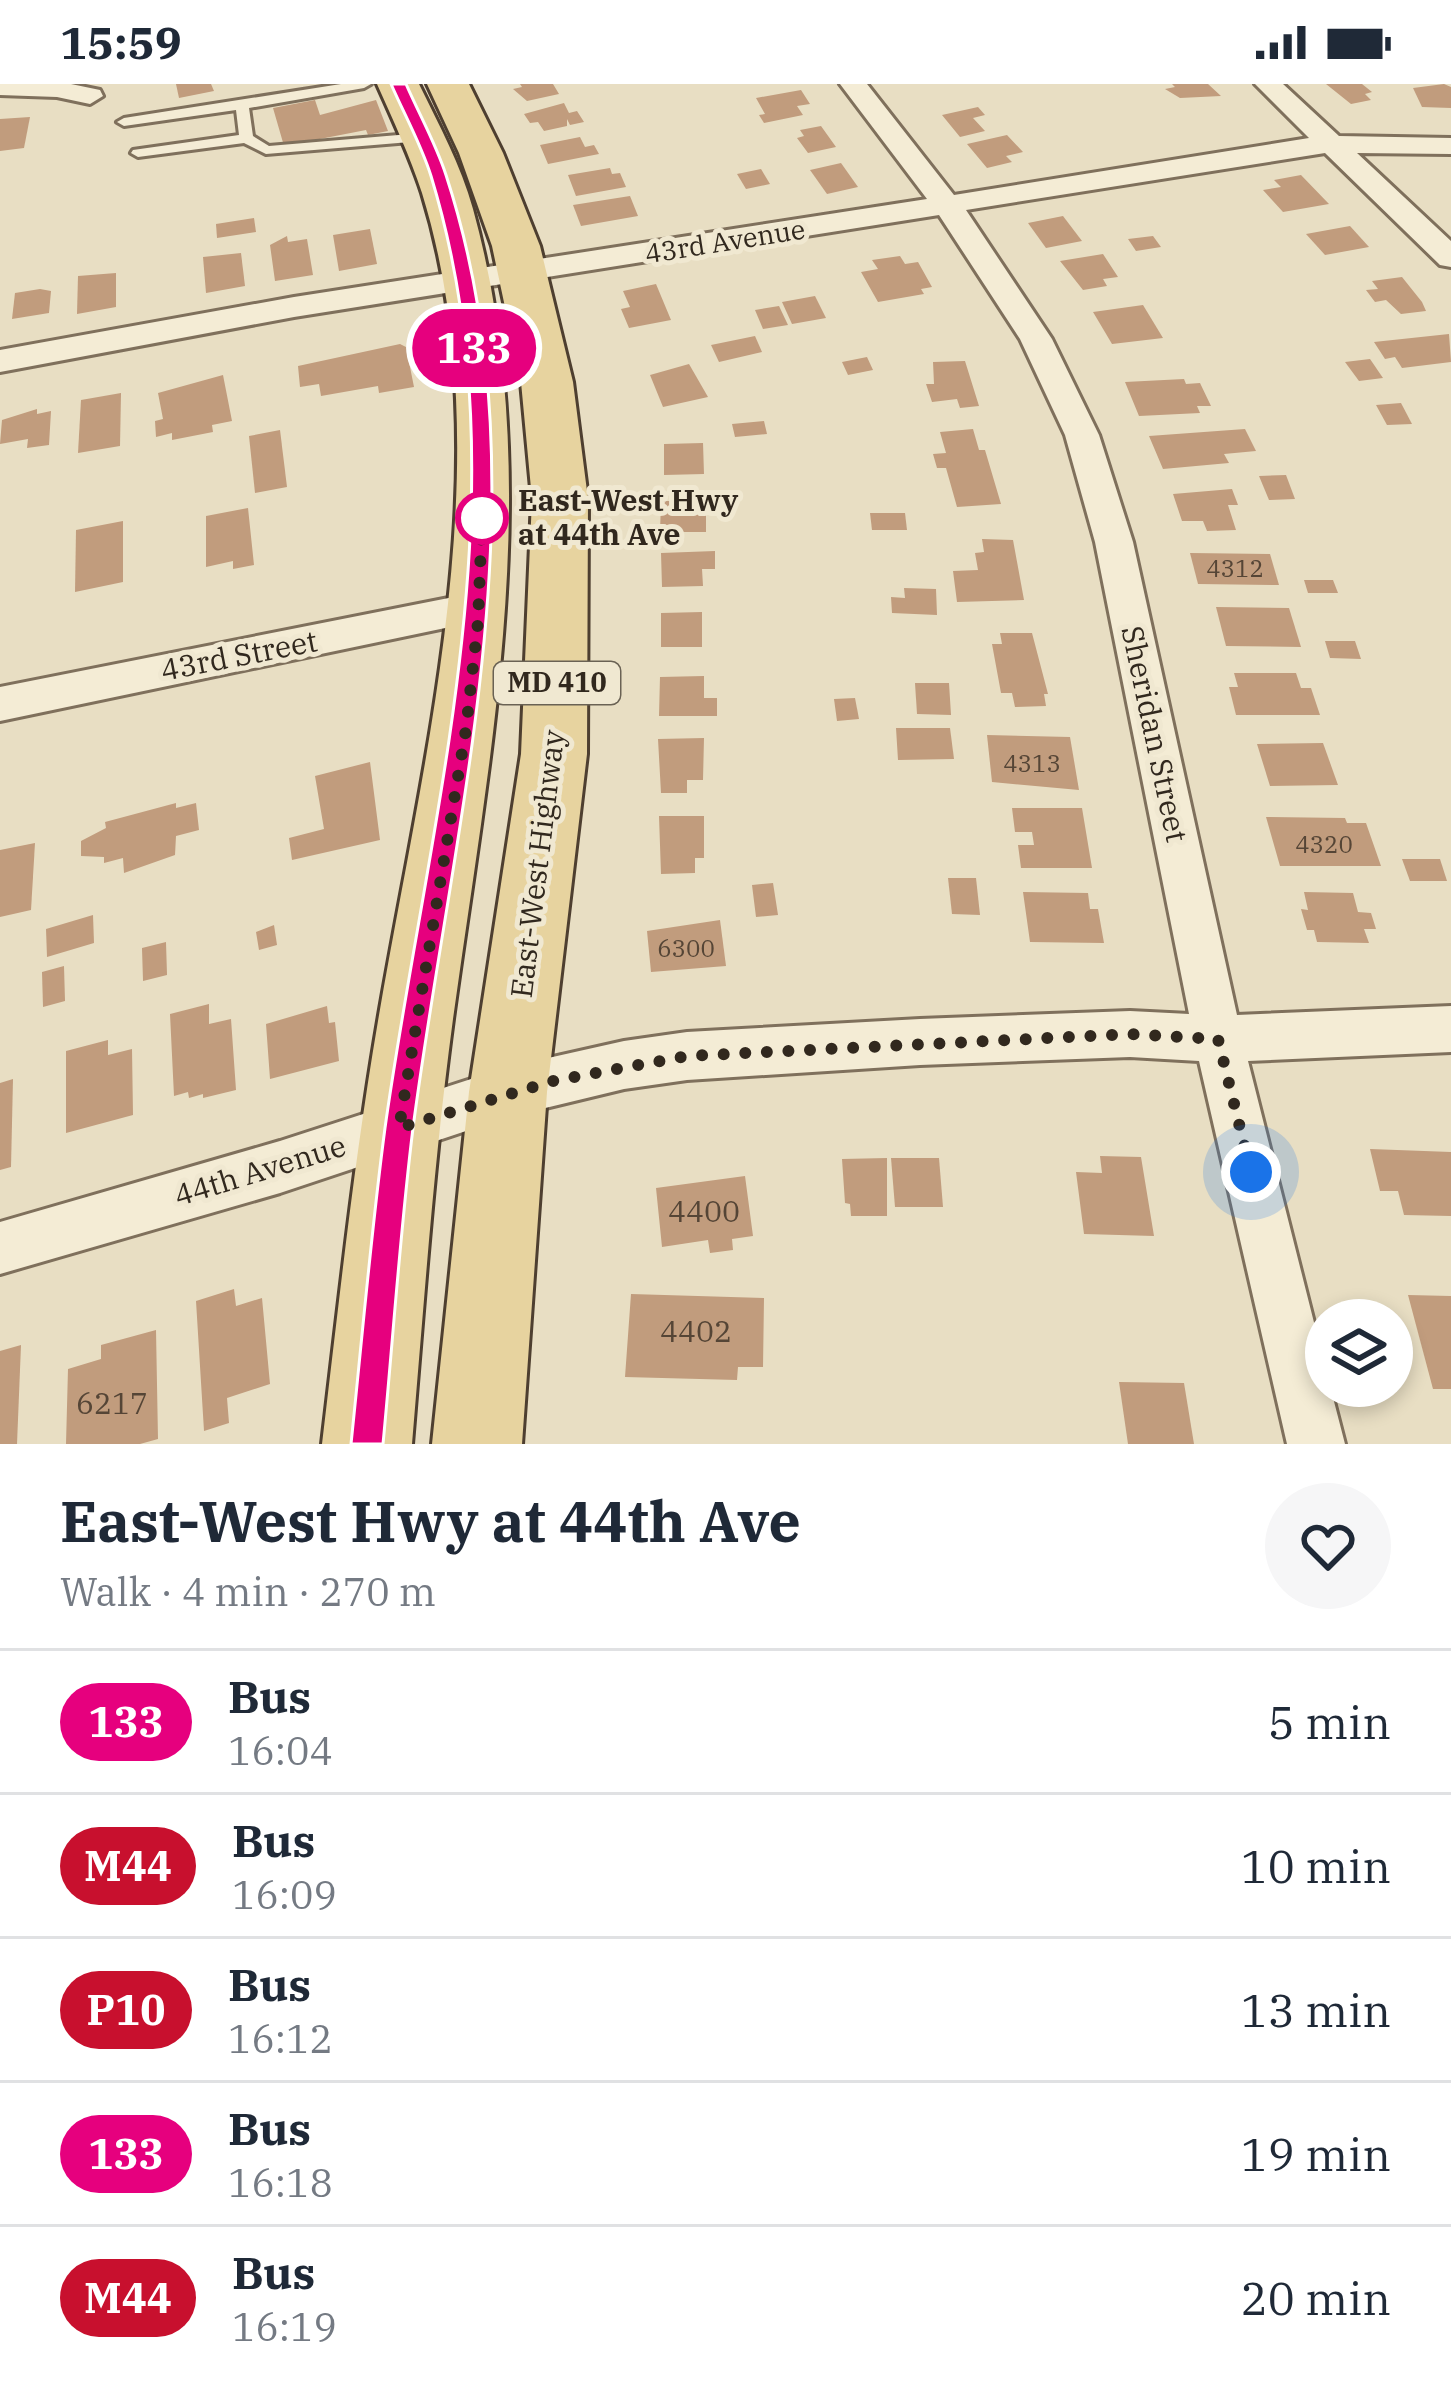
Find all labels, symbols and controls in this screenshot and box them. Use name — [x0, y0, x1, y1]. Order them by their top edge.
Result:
text: 15:59 — [60, 13, 182, 71]
street label: 43rd Avenue — [642, 211, 807, 270]
line badge: 133 — [405, 309, 543, 387]
text: 133 — [436, 320, 512, 375]
place label: East-West Hwy at 44th Ave — [518, 480, 738, 553]
marker: East-West Hwy at 44th Ave — [457, 493, 507, 543]
house number: 4312 — [1206, 552, 1264, 584]
street label: 43rd Street — [157, 620, 320, 689]
street label: Sheridan Street — [1114, 622, 1197, 845]
road number: MD 410 — [494, 662, 620, 704]
street label: East-West Highway — [501, 728, 572, 1000]
house number: 4313 — [1003, 747, 1061, 779]
house number: 4320 — [1295, 828, 1353, 860]
house number: 6300 — [657, 932, 715, 964]
street label: 44th Avenue — [169, 1125, 350, 1214]
your location — [1221, 1142, 1281, 1202]
house number: 4400 — [668, 1191, 740, 1230]
map controls — [1305, 1299, 1413, 1407]
button: layers — [1305, 1299, 1413, 1407]
house number: 4402 — [660, 1311, 732, 1350]
house number: 6217 — [76, 1383, 148, 1422]
button: heart — [1265, 1483, 1391, 1609]
text: East-West Hwy at 44th Ave — [60, 1484, 801, 1558]
text: Walk · 4 min · 270 m — [60, 1566, 436, 1617]
text: Bus — [228, 1667, 311, 1725]
text: 5 min — [1268, 1693, 1391, 1751]
text: 133 — [88, 1694, 164, 1749]
text: 16:04 — [228, 1725, 333, 1776]
text: Bus — [232, 1811, 315, 1869]
text: 10 min — [1241, 1837, 1391, 1895]
text: M44 — [84, 1838, 172, 1893]
text: 16:09 — [232, 1869, 337, 1920]
text: Bus — [228, 1955, 311, 2013]
text: 13 min — [1241, 1981, 1391, 2039]
text: P10 — [86, 1982, 166, 2037]
text: 16:12 — [228, 2013, 333, 2064]
text: Bus — [228, 2099, 311, 2157]
text: 19 min — [1241, 2125, 1391, 2183]
text: 133 — [88, 2126, 164, 2181]
text: 16:18 — [228, 2157, 333, 2208]
text: Bus — [232, 2243, 315, 2301]
text: 20 min — [1241, 2269, 1391, 2327]
text: M44 — [84, 2270, 172, 2325]
text: 16:19 — [232, 2301, 337, 2352]

